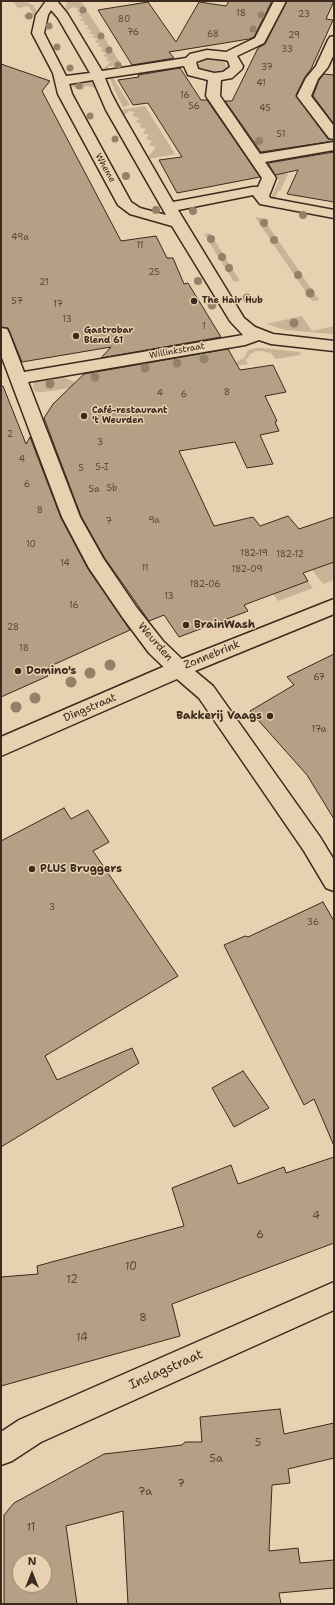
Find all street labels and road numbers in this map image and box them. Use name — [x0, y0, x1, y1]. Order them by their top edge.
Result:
street label: Wheme — [93, 151, 117, 185]
street label: Willinkstraat — [148, 341, 206, 361]
street label: Weurden — [135, 620, 175, 664]
street label: Zonnebrink — [182, 638, 242, 672]
street label: Dingstraat — [62, 691, 118, 725]
street label: Inslagstraat — [127, 1347, 205, 1393]

